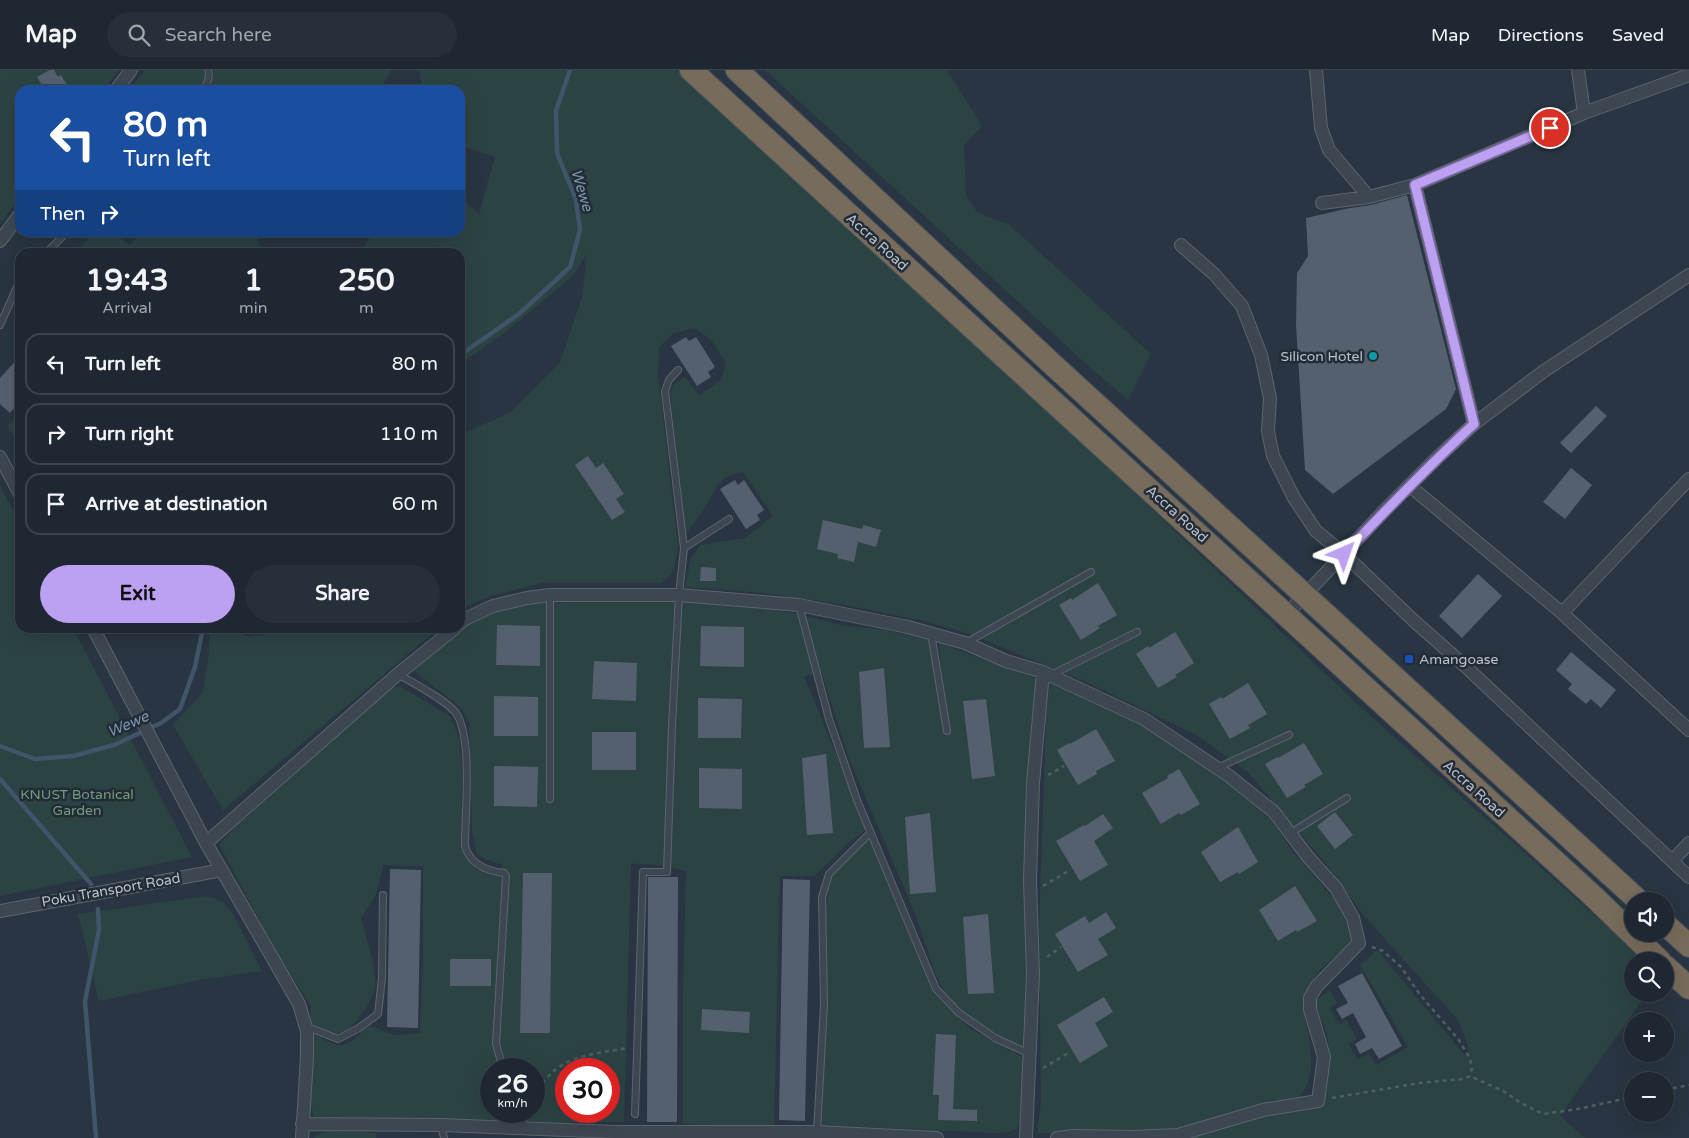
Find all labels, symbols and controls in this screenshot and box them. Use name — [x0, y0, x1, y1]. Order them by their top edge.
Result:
search box — [107, 12, 457, 57]
text: Map — [25, 20, 77, 49]
icon: search — [125, 21, 153, 49]
text: Search here — [165, 24, 272, 46]
text: Map — [1431, 24, 1470, 46]
text: Directions — [1498, 24, 1584, 46]
text: Saved — [1612, 24, 1664, 46]
text: 80 m — [123, 104, 208, 146]
icon: left — [40, 105, 105, 170]
pin — [1529, 107, 1571, 149]
icon: arrive — [1536, 114, 1564, 142]
text: Turn left — [123, 146, 211, 172]
water label: Wewe — [567, 167, 597, 215]
icon: right — [95, 200, 123, 228]
text: Then — [40, 203, 85, 225]
street label: Accra Road — [843, 210, 911, 274]
text: 19:43 — [85, 262, 169, 299]
text: 1 — [244, 262, 263, 299]
text: 250 — [338, 262, 395, 299]
text: Arrival — [102, 298, 152, 318]
text: min — [239, 298, 268, 318]
text: m — [359, 298, 374, 318]
place label: Silicon Hotel — [1280, 348, 1363, 365]
icon: left — [42, 350, 70, 378]
marker: Silicon Hotel — [1367, 350, 1379, 362]
text: Turn left — [85, 353, 161, 375]
text: 80 m — [392, 353, 438, 375]
icon: right — [42, 420, 70, 448]
text: Turn right — [85, 423, 173, 445]
text: 110 m — [380, 423, 438, 445]
street label: Accra Road — [1143, 482, 1211, 546]
icon: arrive — [42, 490, 70, 518]
text: Arrive at destination — [85, 493, 268, 515]
text: 60 m — [392, 493, 438, 515]
position arrow — [1317, 527, 1369, 579]
button: Exit — [40, 565, 235, 623]
button: Share — [245, 565, 440, 623]
place label: Amangoase — [1419, 651, 1499, 668]
marker: Amangoase — [1403, 653, 1415, 665]
water label: Wewe — [105, 706, 153, 741]
street label: Accra Road — [1440, 757, 1508, 821]
park label: KNUST Botanical Garden — [20, 786, 134, 819]
street label: Poku Transport Road — [40, 869, 182, 911]
map controls — [1624, 892, 1674, 1122]
button: sound — [1624, 892, 1674, 942]
button: search — [1624, 952, 1674, 1002]
button: + — [1624, 1012, 1674, 1062]
speed limit sign: 30 — [555, 1058, 620, 1123]
text: 26 — [497, 1069, 528, 1099]
button: − — [1624, 1072, 1674, 1122]
text: km/h — [497, 1096, 528, 1110]

